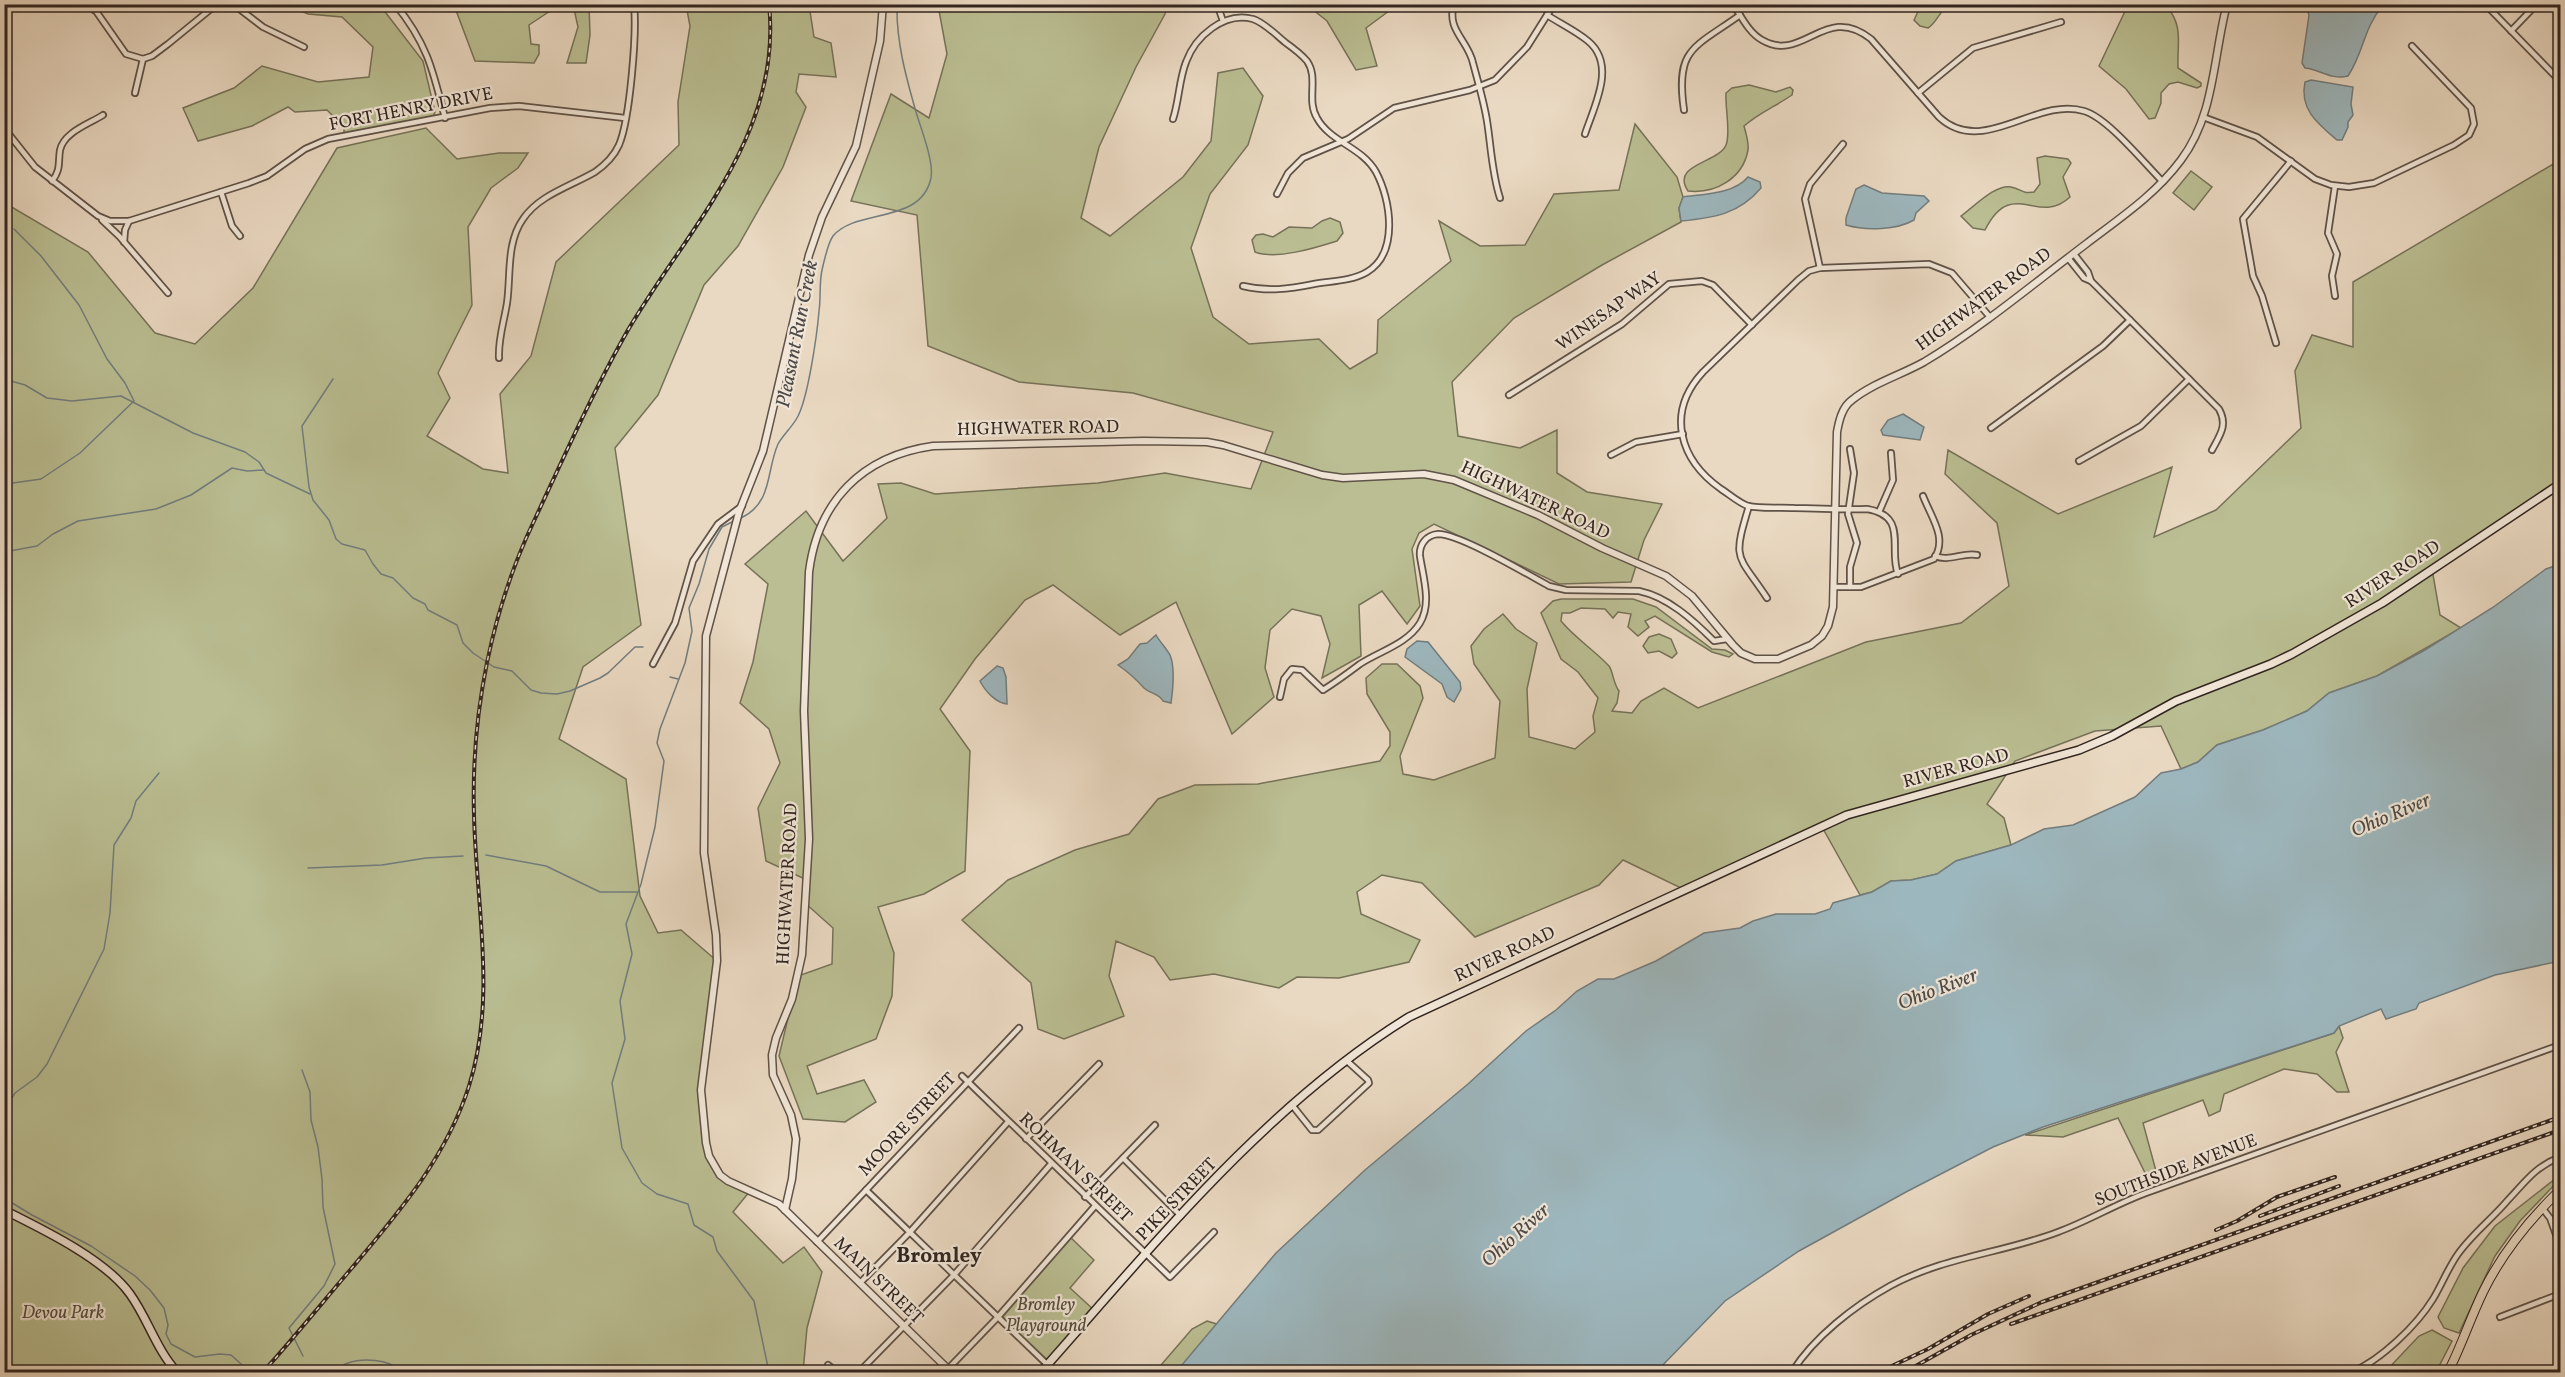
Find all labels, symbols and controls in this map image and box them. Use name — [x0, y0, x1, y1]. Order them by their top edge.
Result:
street label: FORT HENRY DRIVE — [327, 82, 495, 138]
street label: HIGHWATER ROAD — [1911, 242, 2057, 358]
water label: Pleasant Run Creek — [770, 258, 826, 410]
street label: WINESAP WAY — [1551, 266, 1667, 358]
street label: HIGHWATER ROAD — [957, 415, 1119, 443]
street label: HIGHWATER ROAD — [1456, 455, 1614, 547]
street label: RIVER ROAD — [2341, 535, 2445, 615]
street label: RIVER ROAD — [1900, 743, 2012, 795]
water label: Ohio River — [2347, 787, 2436, 845]
street label: HIGHWATER ROAD — [771, 802, 805, 966]
street label: RIVER ROAD — [1450, 921, 1560, 989]
water label: Ohio River — [1894, 962, 1983, 1018]
street label: MOORE STREET — [853, 1067, 963, 1182]
street label: ROHMAN STREET — [1013, 1107, 1138, 1229]
street label: SOUTHSIDE AVENUE — [2091, 1128, 2261, 1214]
street label: PIKE STREET — [1131, 1153, 1223, 1247]
water label: Ohio River — [1475, 1197, 1557, 1274]
street label: MAIN STREET — [828, 1232, 929, 1331]
district label: Bromley — [896, 1242, 982, 1271]
park label: Bromley Playground — [1006, 1293, 1087, 1339]
park label: Devou Park — [22, 1301, 104, 1326]

